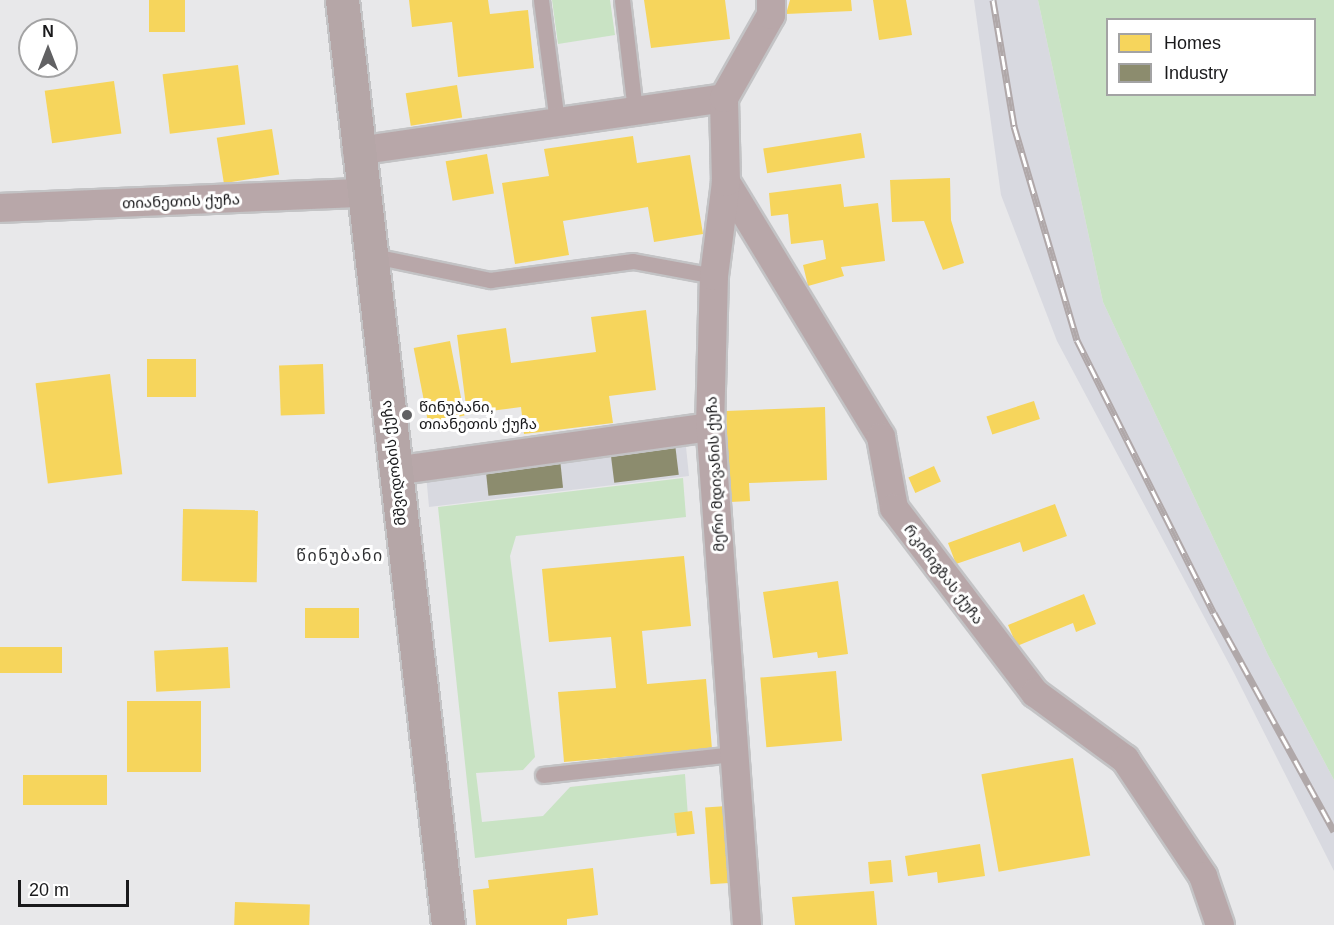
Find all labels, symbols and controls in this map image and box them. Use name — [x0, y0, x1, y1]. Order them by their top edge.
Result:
north arrow — [18, 18, 78, 78]
legend — [1106, 18, 1316, 96]
text: N — [42, 23, 54, 40]
text: Homes — [1164, 33, 1221, 53]
text: Industry — [1164, 63, 1228, 83]
street label: თიანეთის ქუჩა — [122, 190, 240, 212]
street label: მერი მდივანის ქუჩა — [702, 396, 728, 552]
place label: წინუბანი, თიანეთის ქუჩა — [419, 397, 537, 432]
street label: მშვიდობის ქუჩა — [376, 399, 410, 527]
marker: წინუბანი, თიანეთის ქუჩა — [400, 408, 414, 422]
street label: რკინიგზას ქუჩა — [901, 520, 987, 628]
district label: წინუბანი — [296, 546, 384, 566]
scale bar — [21, 868, 132, 906]
text: 20 m — [29, 880, 69, 900]

